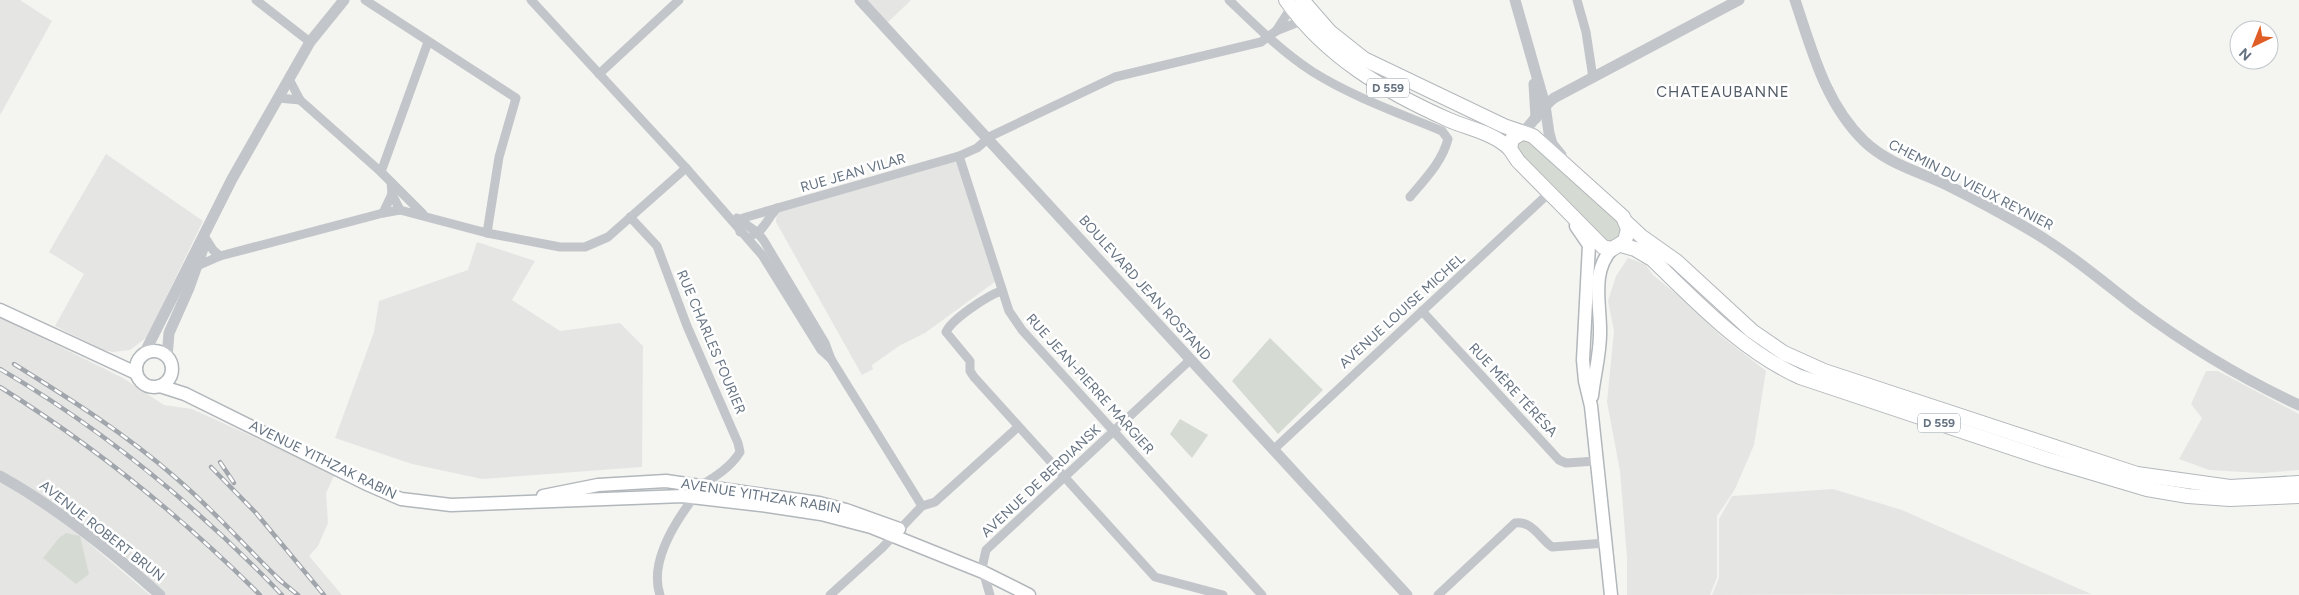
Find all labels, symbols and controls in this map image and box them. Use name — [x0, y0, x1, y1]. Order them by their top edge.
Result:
north arrow — [2229, 20, 2279, 70]
text: N — [2236, 44, 2255, 64]
road number: D 559 — [1367, 78, 1409, 98]
district label: CHATEAUBANNE — [1656, 83, 1790, 101]
street label: CHEMIN DU VIEUX REYNIER — [1886, 136, 2056, 234]
street label: RUE JEAN VILAR — [798, 150, 908, 196]
street label: BOULEVARD JEAN ROSTAND — [1075, 212, 1215, 364]
street label: AVENUE LOUISE MICHEL — [1336, 250, 1469, 372]
street label: RUE CHARLES FOURIER — [673, 267, 749, 417]
street label: RUE JEAN-PIERRE MARGIER — [1023, 310, 1158, 458]
street label: RUE MÈRE TÉRÉSA — [1465, 340, 1561, 441]
road number: D 559 — [1918, 413, 1960, 432]
street label: AVENUE YITHZAK RABIN — [247, 417, 399, 503]
street label: AVENUE DE BERDIANSK — [978, 421, 1105, 541]
street label: AVENUE YITHZAK RABIN — [680, 475, 842, 517]
street label: AVENUE ROBERT BRUN — [36, 477, 168, 585]

